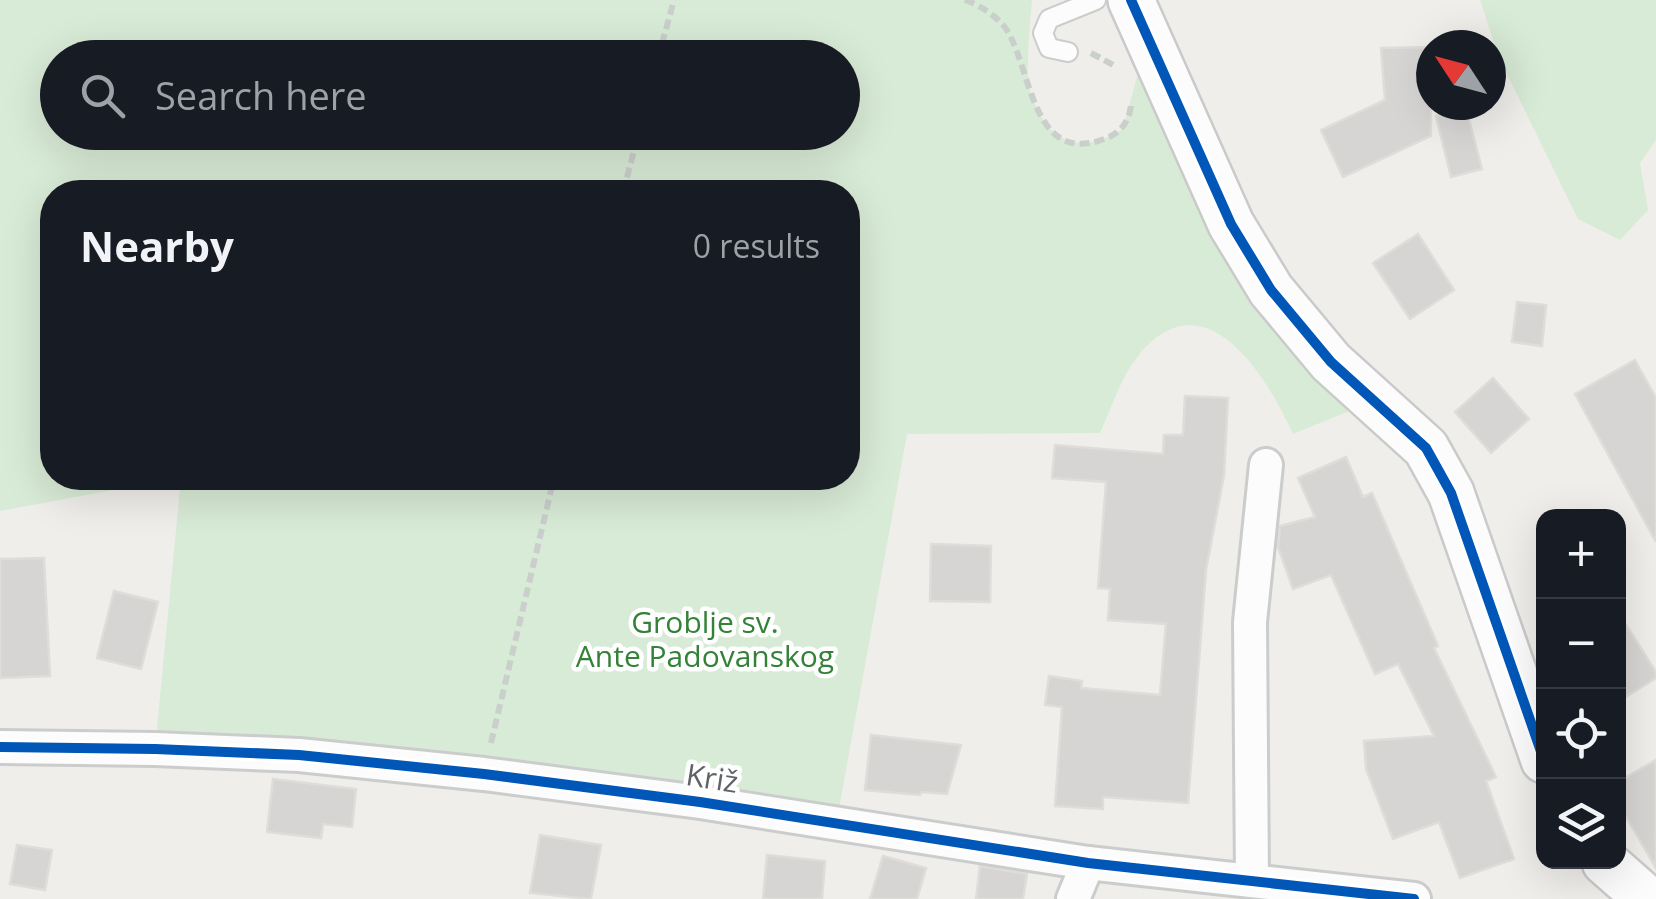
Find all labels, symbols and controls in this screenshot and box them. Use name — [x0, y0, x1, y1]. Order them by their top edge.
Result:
north arrow — [1416, 30, 1506, 120]
search box — [40, 40, 860, 150]
icon: search — [75, 68, 130, 123]
text: Search here — [155, 69, 367, 121]
text: Nearby — [80, 217, 234, 274]
text: 0 results — [693, 224, 820, 267]
map controls — [1536, 509, 1626, 869]
button: + — [1536, 509, 1626, 599]
button: − — [1536, 599, 1626, 689]
park label: Groblje sv. Ante Padovanskog — [576, 601, 834, 676]
button: locate — [1536, 689, 1626, 779]
street label: Križ — [683, 753, 741, 802]
button: layers — [1536, 779, 1626, 869]

